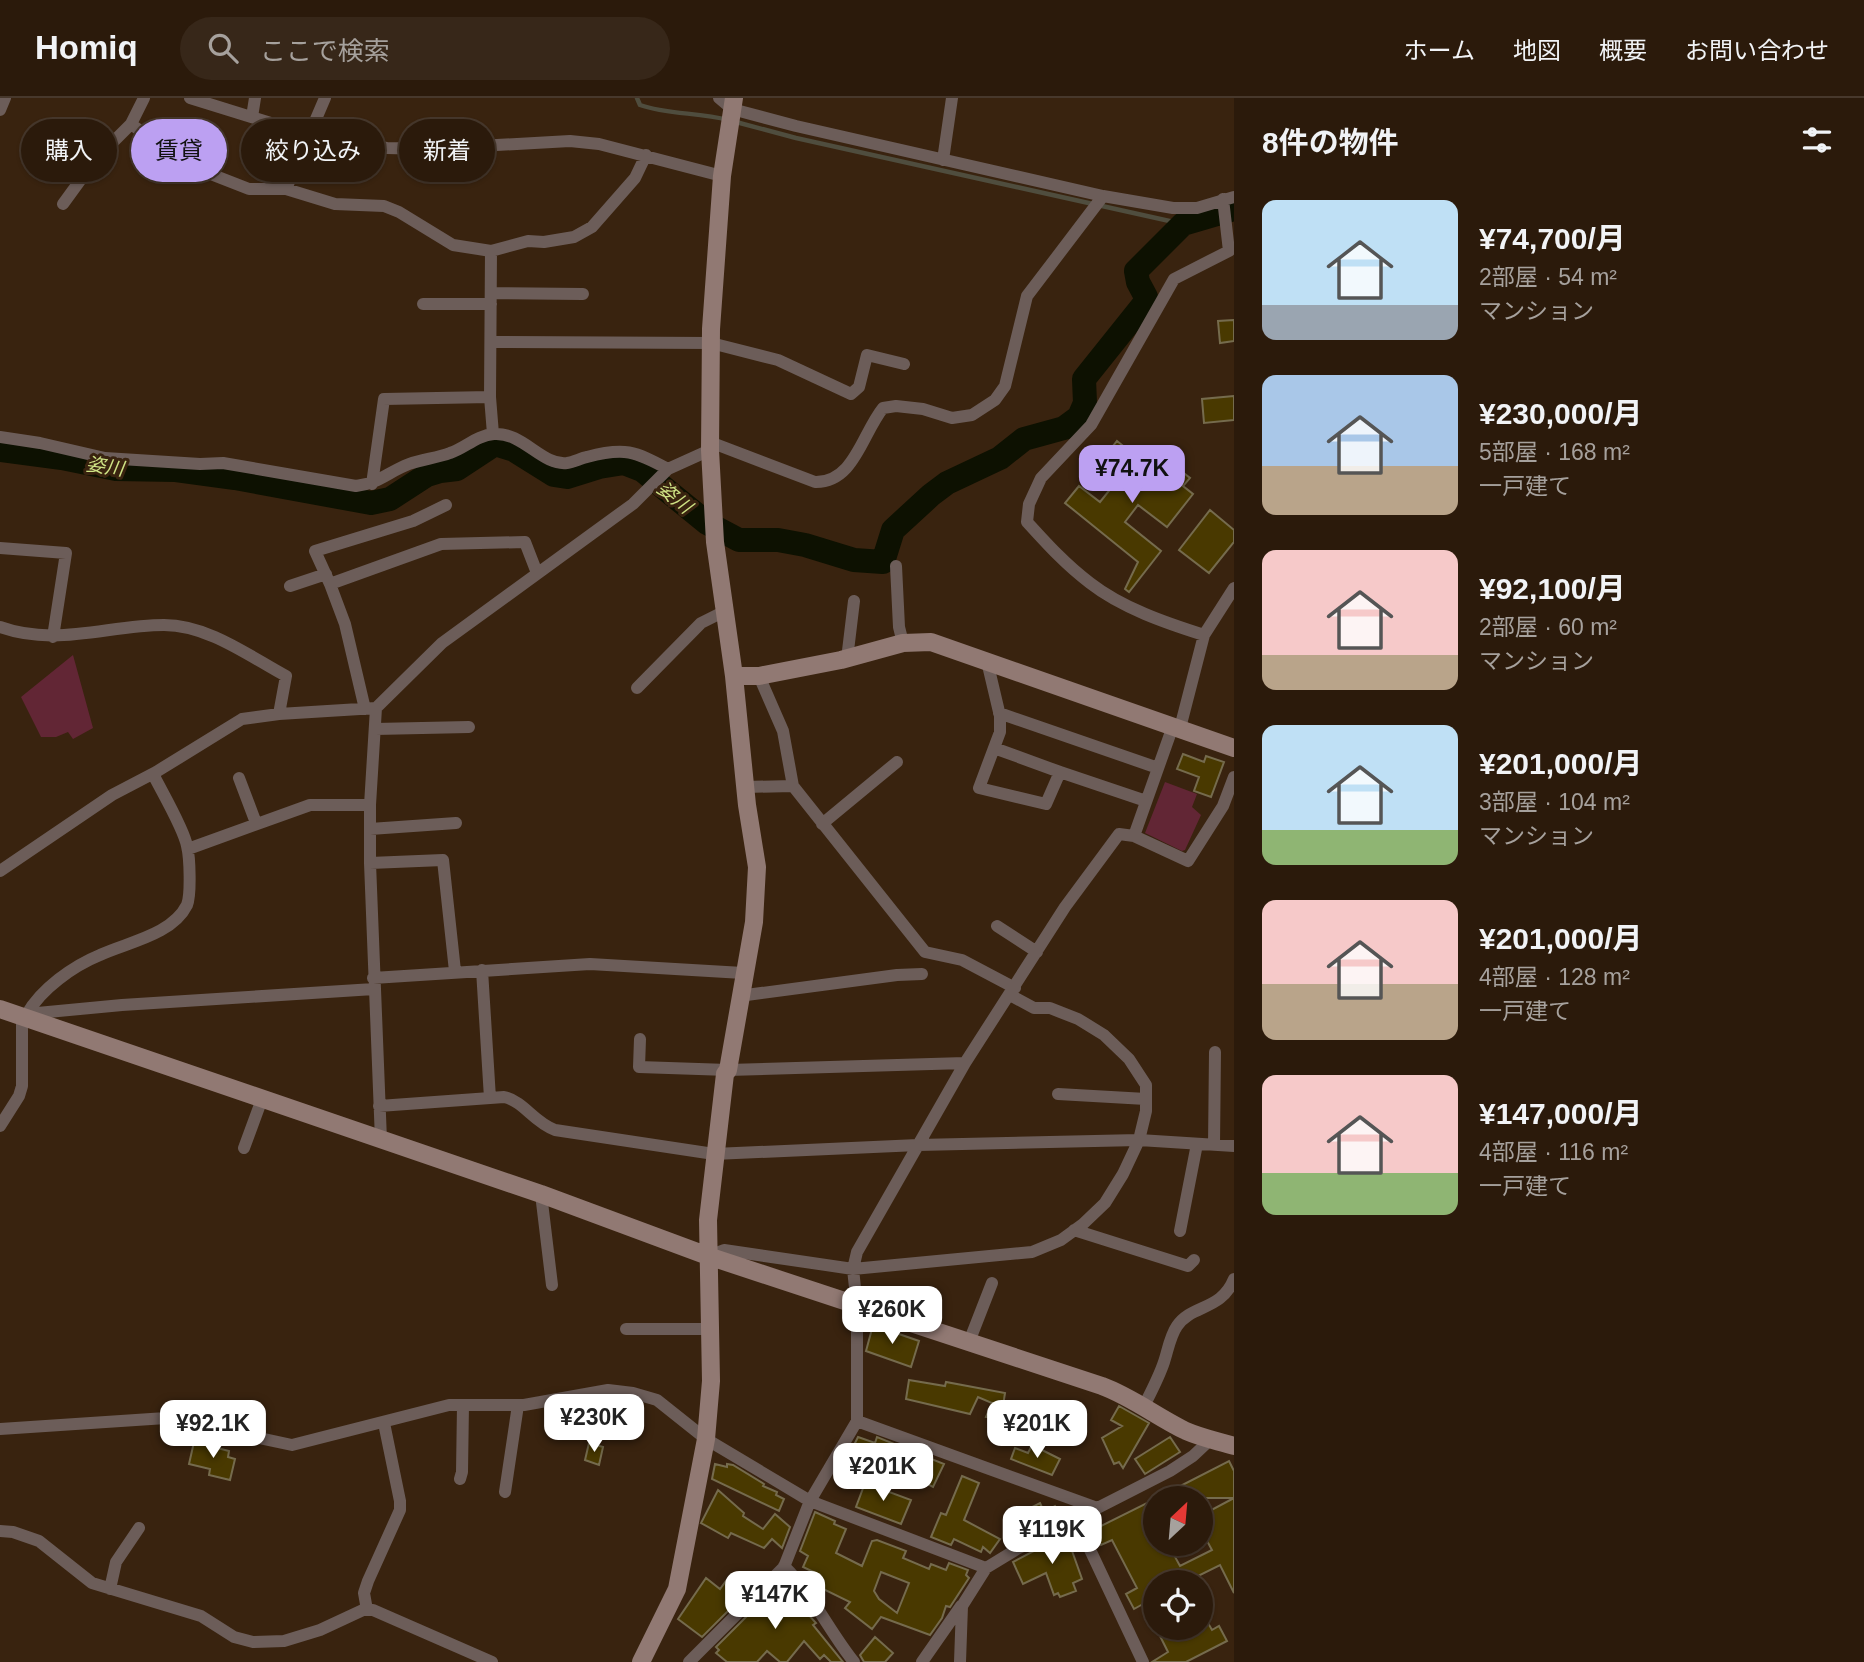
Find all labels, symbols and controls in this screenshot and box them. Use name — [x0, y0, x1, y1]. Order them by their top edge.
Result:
search box — [180, 17, 670, 80]
text: Homiq — [35, 29, 138, 66]
icon: search — [204, 29, 242, 67]
text: ここで検索 — [260, 36, 390, 66]
text: ホーム — [1404, 37, 1475, 64]
text: 地図 — [1513, 37, 1561, 64]
text: 概要 — [1599, 37, 1647, 64]
text: お問い合わせ — [1685, 37, 1829, 64]
chip: 購入 — [21, 119, 117, 182]
chip: 賃貸 — [131, 119, 227, 182]
chip: 絞り込み — [241, 119, 385, 182]
chip: 新着 — [399, 119, 495, 182]
icon: filters — [1798, 121, 1836, 159]
text: 8件の物件 — [1262, 126, 1399, 159]
text: ¥74,700/月 — [1479, 222, 1626, 255]
icon: home — [1318, 228, 1402, 312]
text: 2部屋 · 54 m² — [1479, 264, 1617, 290]
text: マンション — [1479, 298, 1594, 324]
text: ¥230,000/月 — [1479, 397, 1642, 430]
icon: home — [1318, 403, 1402, 487]
text: 5部屋 · 168 m² — [1479, 439, 1630, 465]
pin: ¥74.7K — [1075, 446, 1189, 505]
water label: 姿川 — [85, 453, 127, 480]
text: ¥74.7K — [1095, 455, 1169, 481]
text: 一戸建て — [1479, 473, 1571, 499]
water label: 姿川 — [653, 477, 698, 519]
text: ¥92,100/月 — [1479, 572, 1626, 605]
icon: home — [1318, 578, 1402, 662]
text: 2部屋 · 60 m² — [1479, 614, 1617, 640]
text: マンション — [1479, 648, 1594, 674]
text: ¥201,000/月 — [1479, 747, 1642, 780]
icon: home — [1318, 753, 1402, 837]
text: 3部屋 · 104 m² — [1479, 789, 1630, 815]
text: マンション — [1479, 823, 1594, 849]
text: ¥201,000/月 — [1479, 922, 1642, 955]
icon: home — [1318, 928, 1402, 1012]
text: 4部屋 · 128 m² — [1479, 964, 1630, 990]
text: 一戸建て — [1479, 998, 1571, 1024]
text: ¥147,000/月 — [1479, 1097, 1642, 1130]
icon: home — [1318, 1103, 1402, 1187]
text: 4部屋 · 116 m² — [1479, 1139, 1628, 1165]
text: 一戸建て — [1479, 1173, 1571, 1199]
pin: ¥260K — [843, 1286, 941, 1346]
text: ¥260K — [858, 1296, 926, 1322]
pin: ¥230K — [545, 1394, 643, 1454]
pin: ¥92.1K — [156, 1400, 270, 1460]
pin: ¥201K — [988, 1400, 1086, 1460]
text: ¥230K — [560, 1404, 628, 1430]
text: ¥92.1K — [176, 1410, 250, 1436]
text: ¥201K — [1003, 1410, 1071, 1436]
pin: ¥201K — [834, 1444, 932, 1503]
text: ¥201K — [849, 1453, 917, 1479]
north arrow — [1143, 1486, 1213, 1556]
map controls — [1143, 1486, 1213, 1640]
pin: ¥119K — [1003, 1506, 1101, 1566]
text: ¥119K — [1019, 1516, 1085, 1542]
button: locate — [1143, 1570, 1213, 1640]
pin: ¥147K — [726, 1572, 824, 1631]
text: ¥147K — [741, 1581, 809, 1607]

